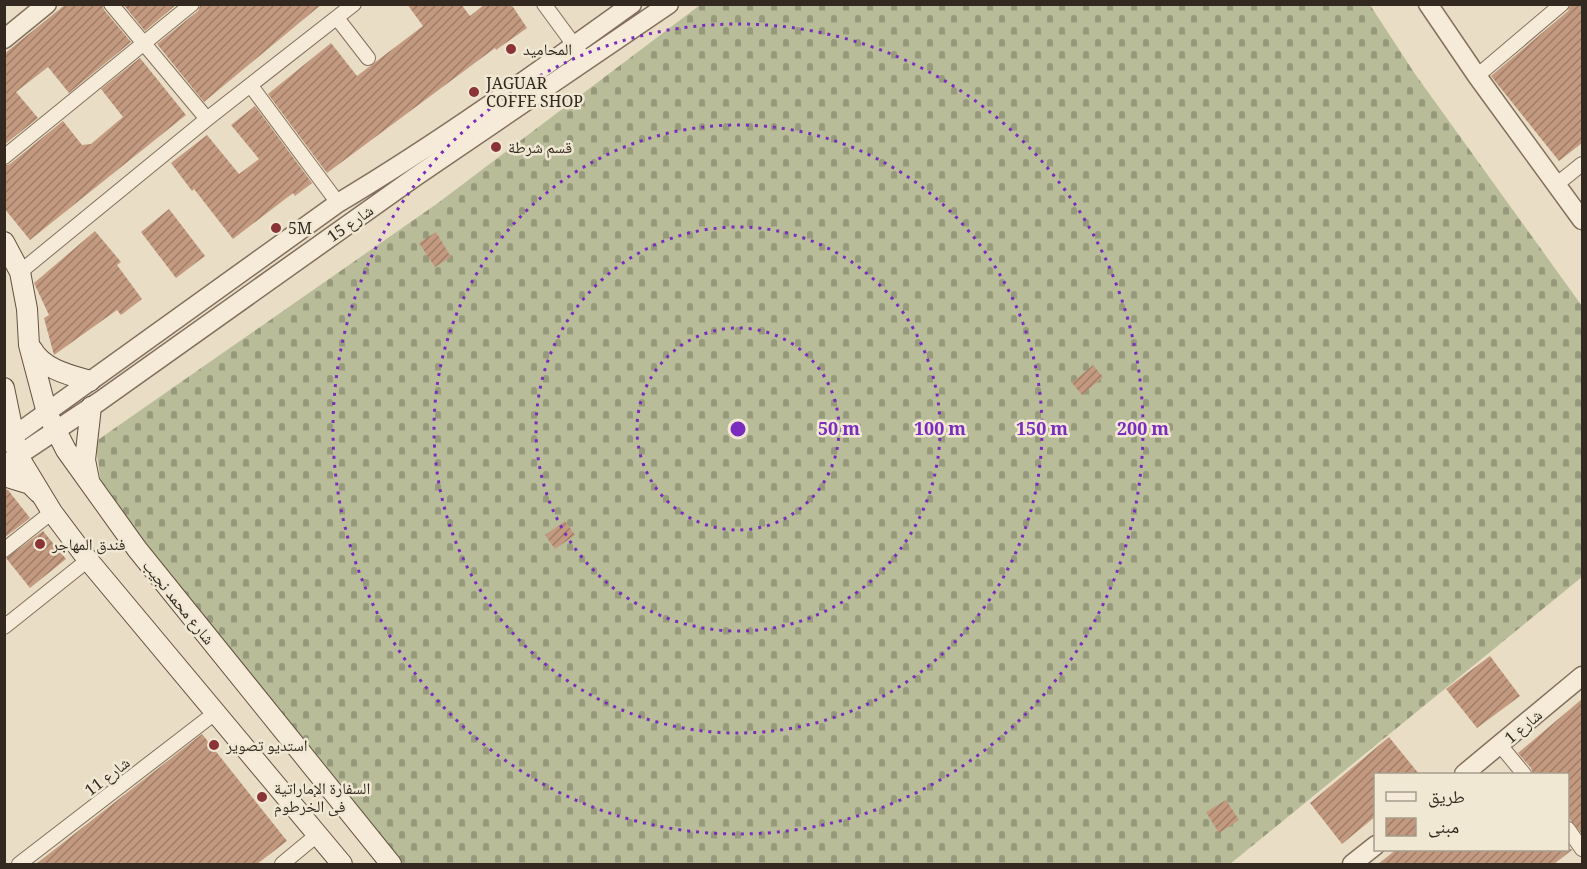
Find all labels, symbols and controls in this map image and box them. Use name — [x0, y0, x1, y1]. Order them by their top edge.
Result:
place label: المحاميد — [523, 38, 572, 65]
marker: المحاميد — [504, 42, 518, 56]
place label: JAGUAR COFFE SHOP — [485, 72, 583, 117]
marker: JAGUAR COFFE SHOP — [467, 85, 481, 99]
place label: قسم شرطة — [508, 136, 572, 163]
marker: قسم شرطة — [489, 140, 503, 154]
street label: شارع 15 — [322, 199, 380, 251]
place label: 5M — [288, 217, 312, 244]
marker: 5M — [269, 221, 283, 235]
text: 50 m — [818, 416, 860, 446]
text: 100 m — [914, 416, 966, 446]
text: 150 m — [1016, 416, 1068, 446]
text: 200 m — [1117, 416, 1169, 446]
centre of rings — [728, 419, 748, 439]
place label: فندق المهاجر — [51, 533, 125, 560]
marker: فندق المهاجر — [33, 537, 47, 551]
street label: شارع محمد نجيب — [134, 555, 220, 652]
street label: شارع 1 — [1499, 704, 1550, 752]
place label: استديو تصوير — [225, 734, 308, 761]
marker: استديو تصوير — [207, 738, 221, 752]
street label: شارع 11 — [80, 751, 137, 805]
legend — [1374, 773, 1569, 851]
place label: السفارة الإماراتية فى الخرطوم — [274, 777, 370, 822]
text: طريق — [1428, 784, 1465, 814]
marker: السفارة الإماراتية فى الخرطوم — [255, 790, 269, 804]
text: مبنى — [1428, 814, 1459, 844]

